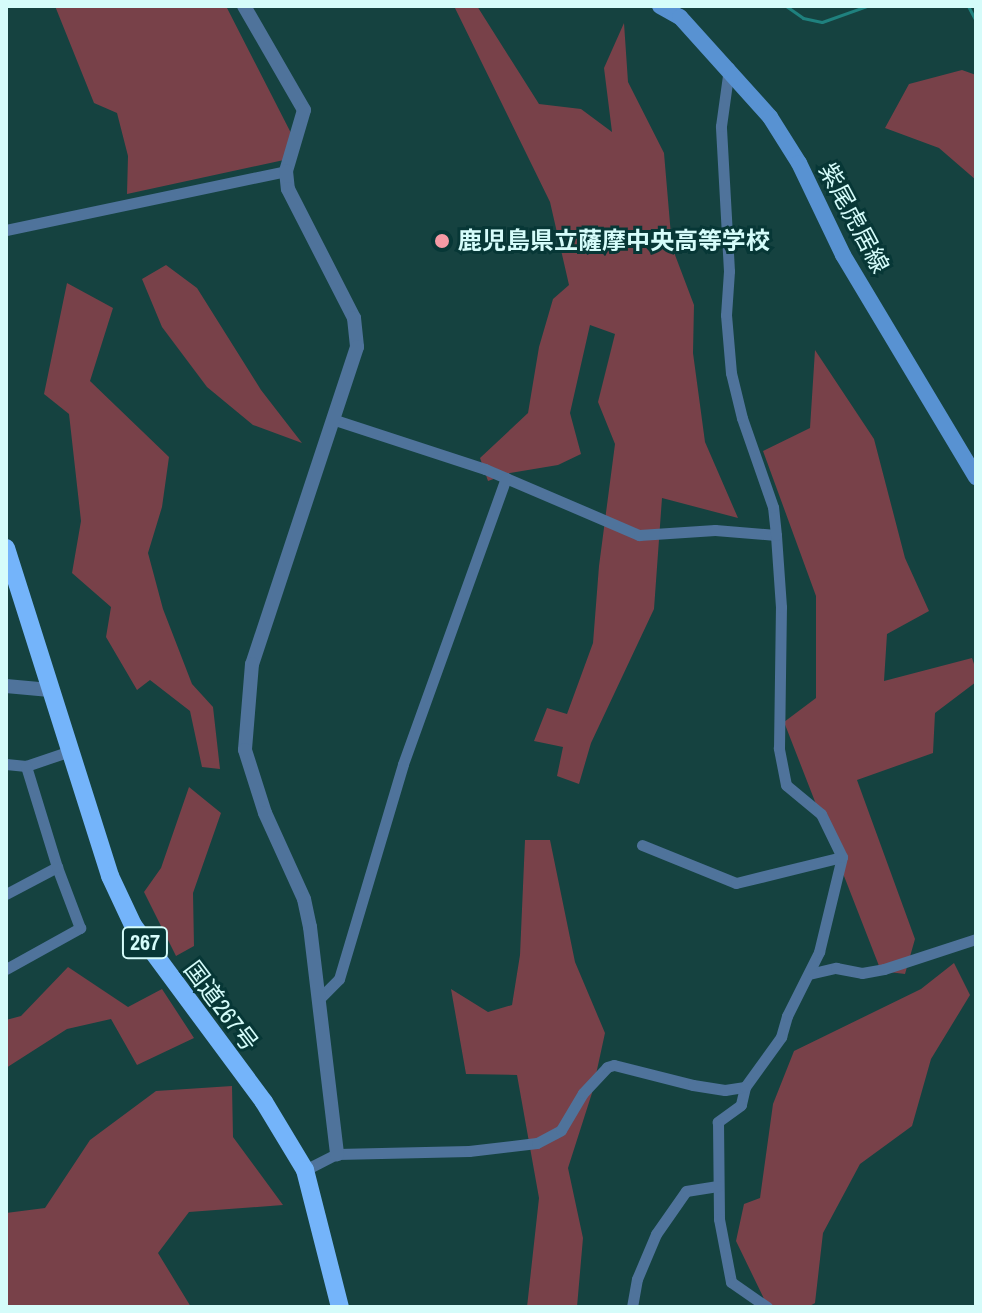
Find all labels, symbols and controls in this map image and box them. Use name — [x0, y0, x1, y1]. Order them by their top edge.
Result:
street label: 紫尾虎居線 — [813, 158, 895, 278]
place label: 鹿児島県立薩摩中央高等学校 — [458, 227, 770, 255]
marker: 鹿児島県立薩摩中央高等学校 — [433, 232, 451, 250]
road number: 267 — [121, 925, 169, 961]
street label: 国道267号 — [178, 955, 264, 1057]

